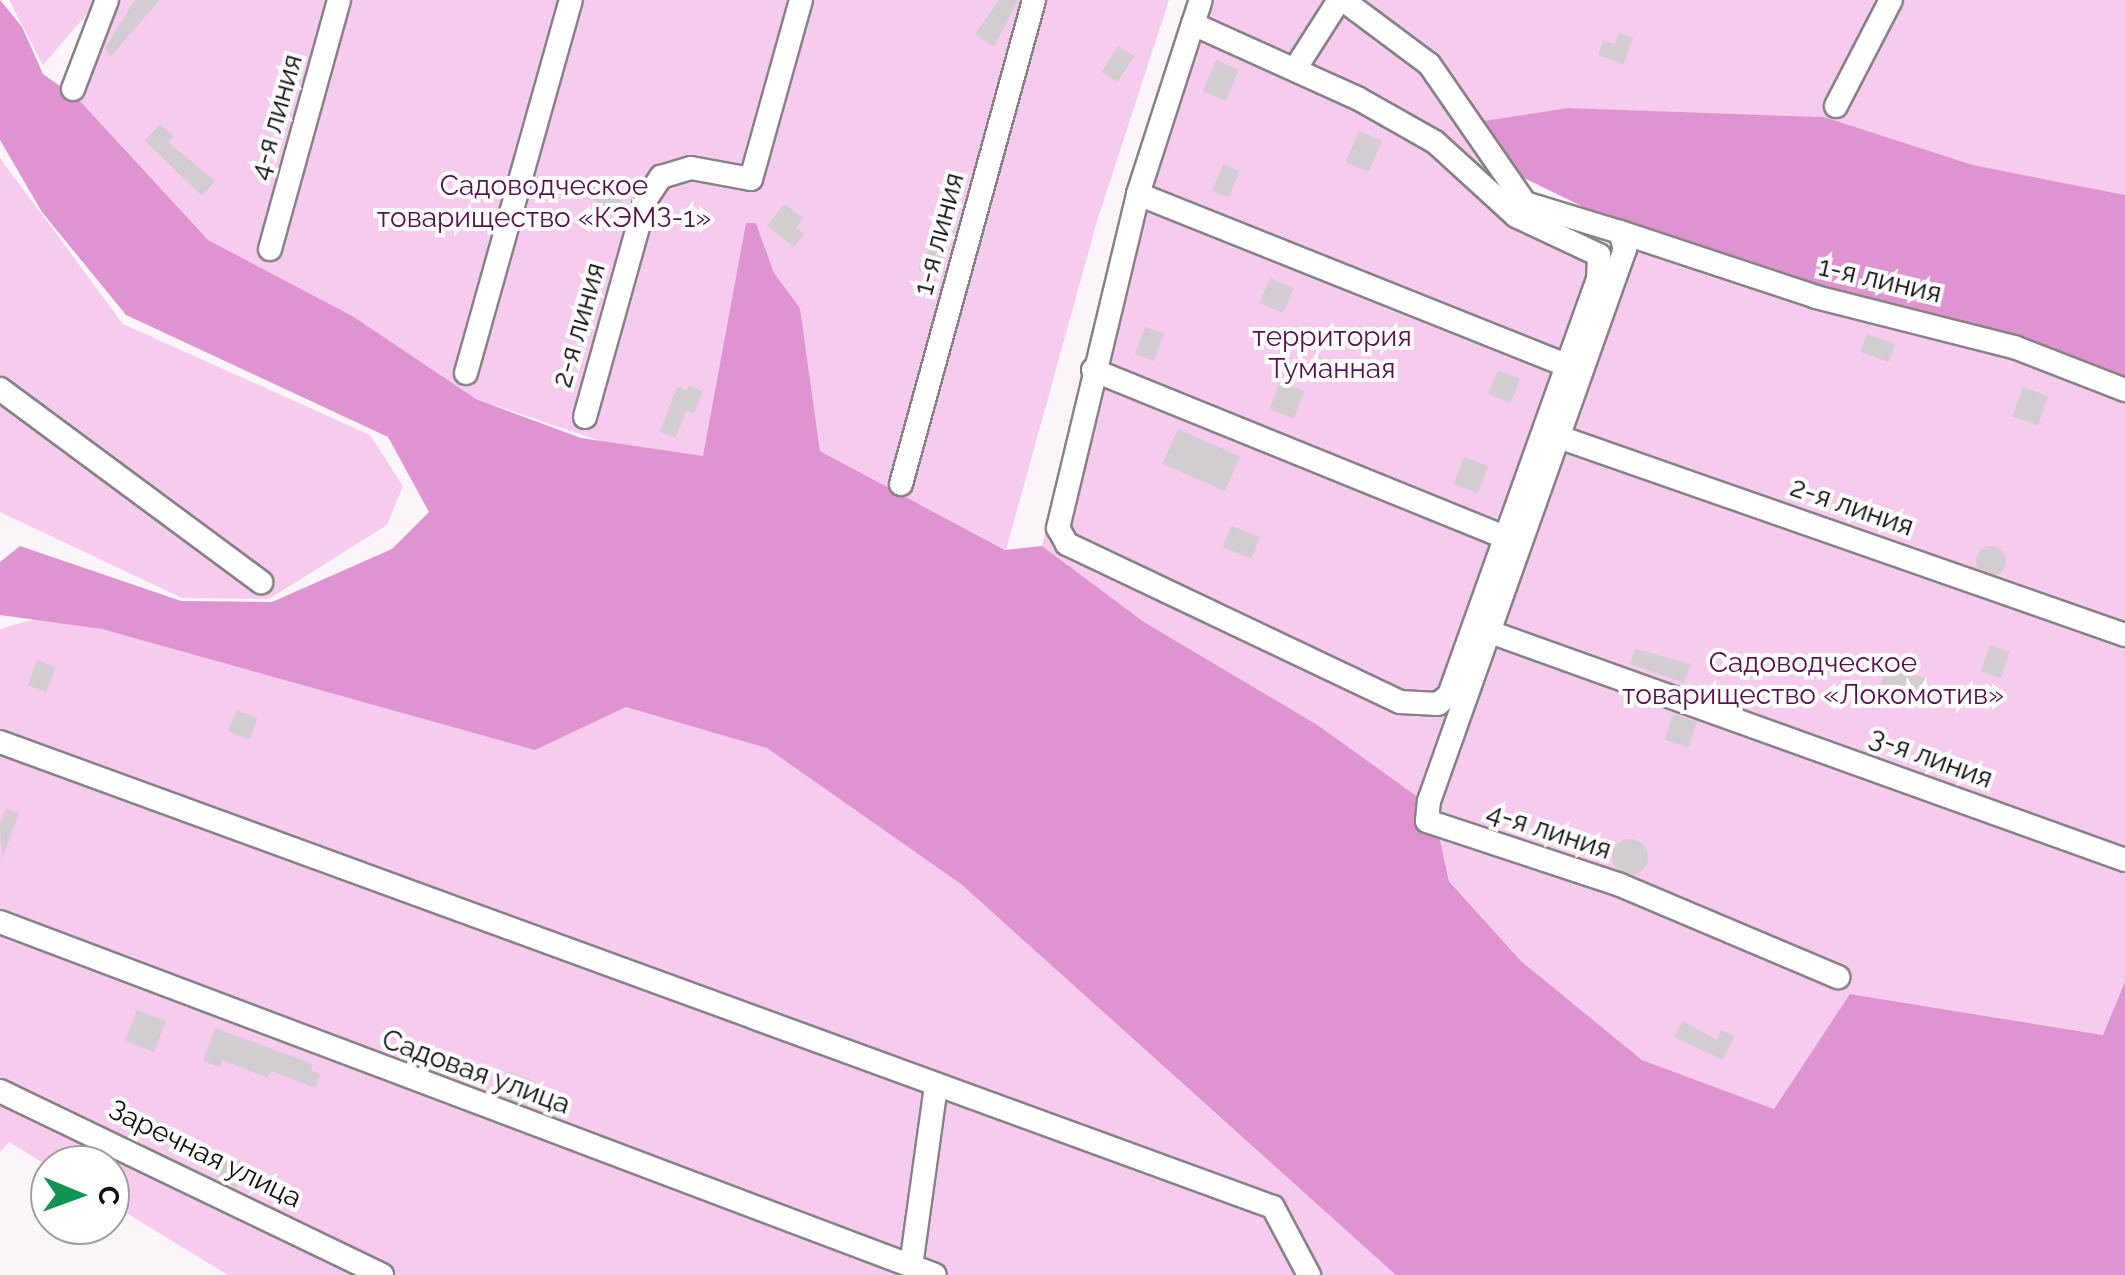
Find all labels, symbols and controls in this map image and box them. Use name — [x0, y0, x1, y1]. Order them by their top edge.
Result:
street label: 4-я линия — [242, 51, 310, 183]
park label: Садоводческое товарищество «КЭМЗ-1» — [377, 169, 711, 235]
street label: 1-я линия — [907, 169, 971, 299]
street label: 1-я линия — [1815, 250, 1945, 310]
street label: 2-я линия — [545, 259, 613, 391]
park label: территория Туманная — [1252, 320, 1412, 386]
street label: 2-я линия — [1786, 470, 1918, 544]
park label: Садоводческое товарищество «Локомотив» — [1622, 646, 2004, 712]
street label: 3-я линия — [1865, 720, 1997, 796]
street label: 4-я линия — [1483, 795, 1615, 867]
street label: Садовая улица — [377, 1022, 575, 1122]
street label: Заречная улица — [103, 1093, 307, 1215]
north arrow — [30, 1145, 130, 1245]
text: С — [92, 1186, 125, 1205]

